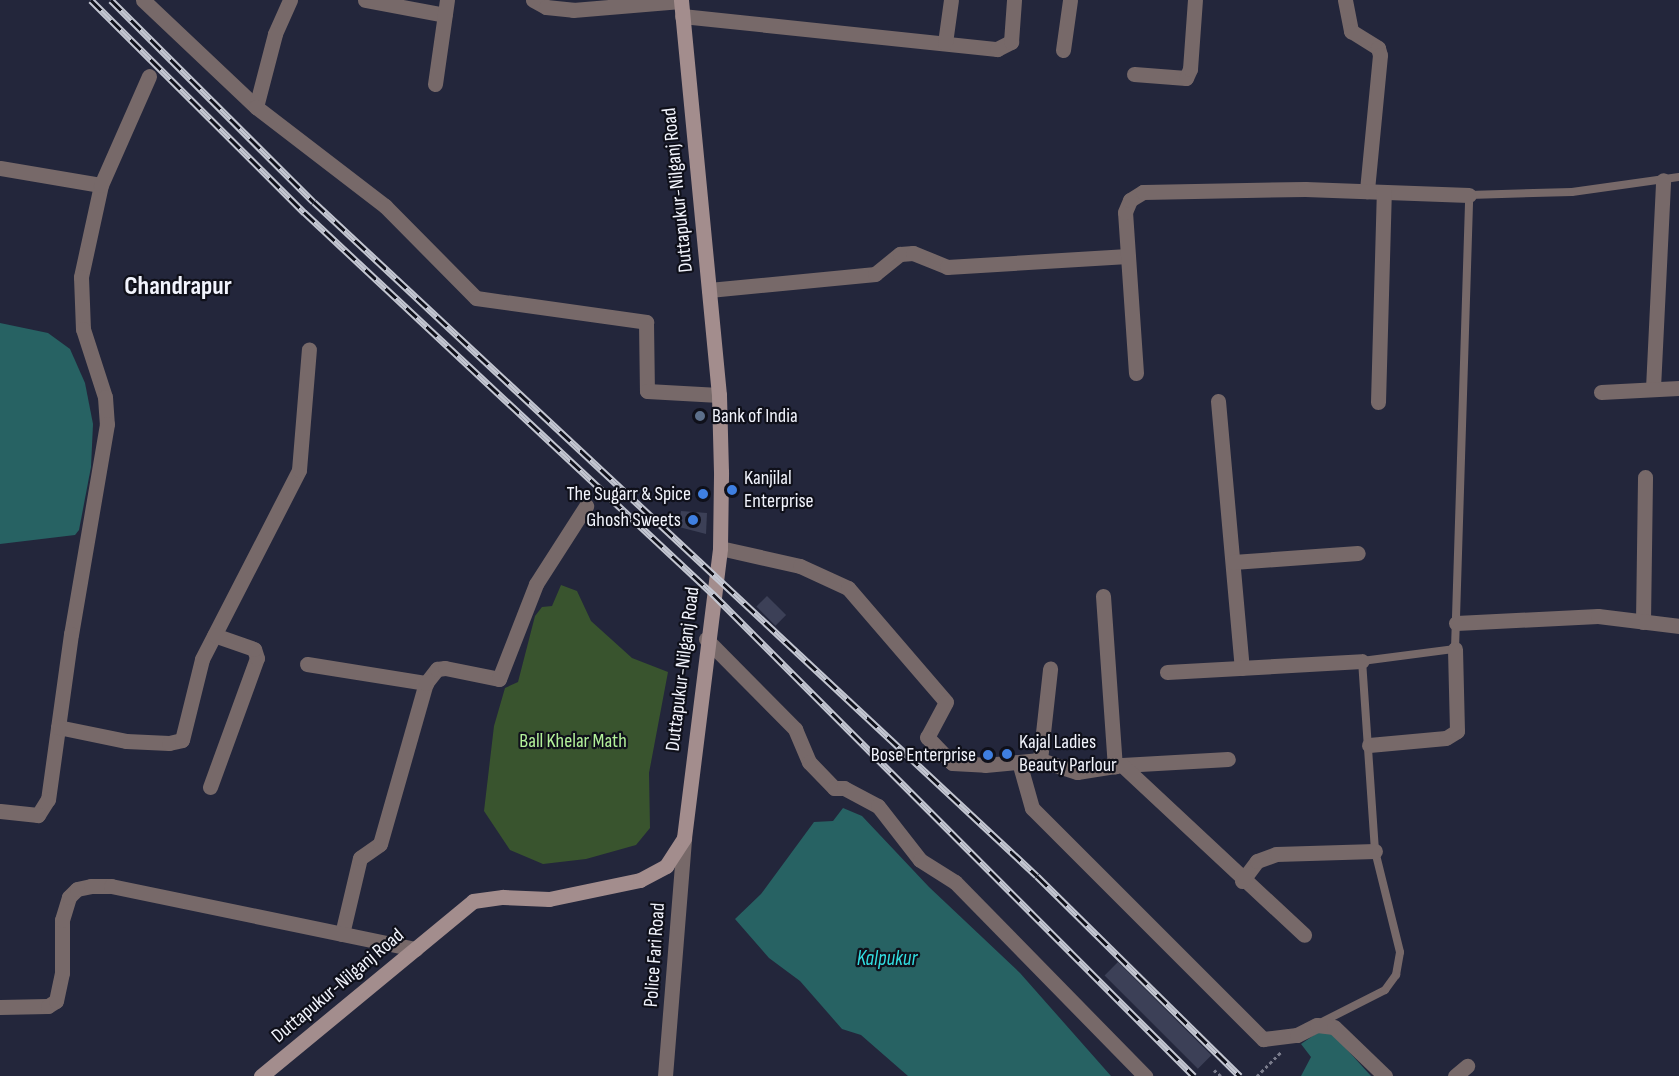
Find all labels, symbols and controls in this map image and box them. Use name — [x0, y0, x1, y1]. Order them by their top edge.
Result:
street label: Duttapukur-Nilganj Road — [657, 107, 699, 273]
district label: Chandrapur — [124, 271, 232, 303]
place label: Bank of India — [712, 404, 798, 428]
marker: Bank of India — [693, 409, 707, 423]
place label: Kanjilal Enterprise — [744, 466, 814, 513]
place label: The Sugarr & Spice — [566, 482, 691, 506]
marker: Kanjilal Enterprise — [725, 483, 739, 497]
marker: The Sugarr & Spice — [696, 487, 710, 501]
place label: Ghosh Sweets — [586, 508, 681, 532]
marker: Ghosh Sweets — [686, 513, 700, 527]
street label: Duttapukur-Nilganj Road — [661, 585, 705, 753]
park label: Ball Khelar Math — [519, 729, 627, 753]
place label: Kajal Ladies Beauty Parlour — [1019, 730, 1117, 777]
place label: Bose Enterprise — [871, 743, 976, 767]
marker: Kajal Ladies Beauty Parlour — [1000, 747, 1014, 761]
marker: Bose Enterprise — [981, 748, 995, 762]
street label: Police Fari Road — [639, 902, 671, 1008]
street label: Duttapukur-Nilganj Road — [267, 924, 409, 1048]
water label: Kalpukur — [857, 946, 917, 972]

